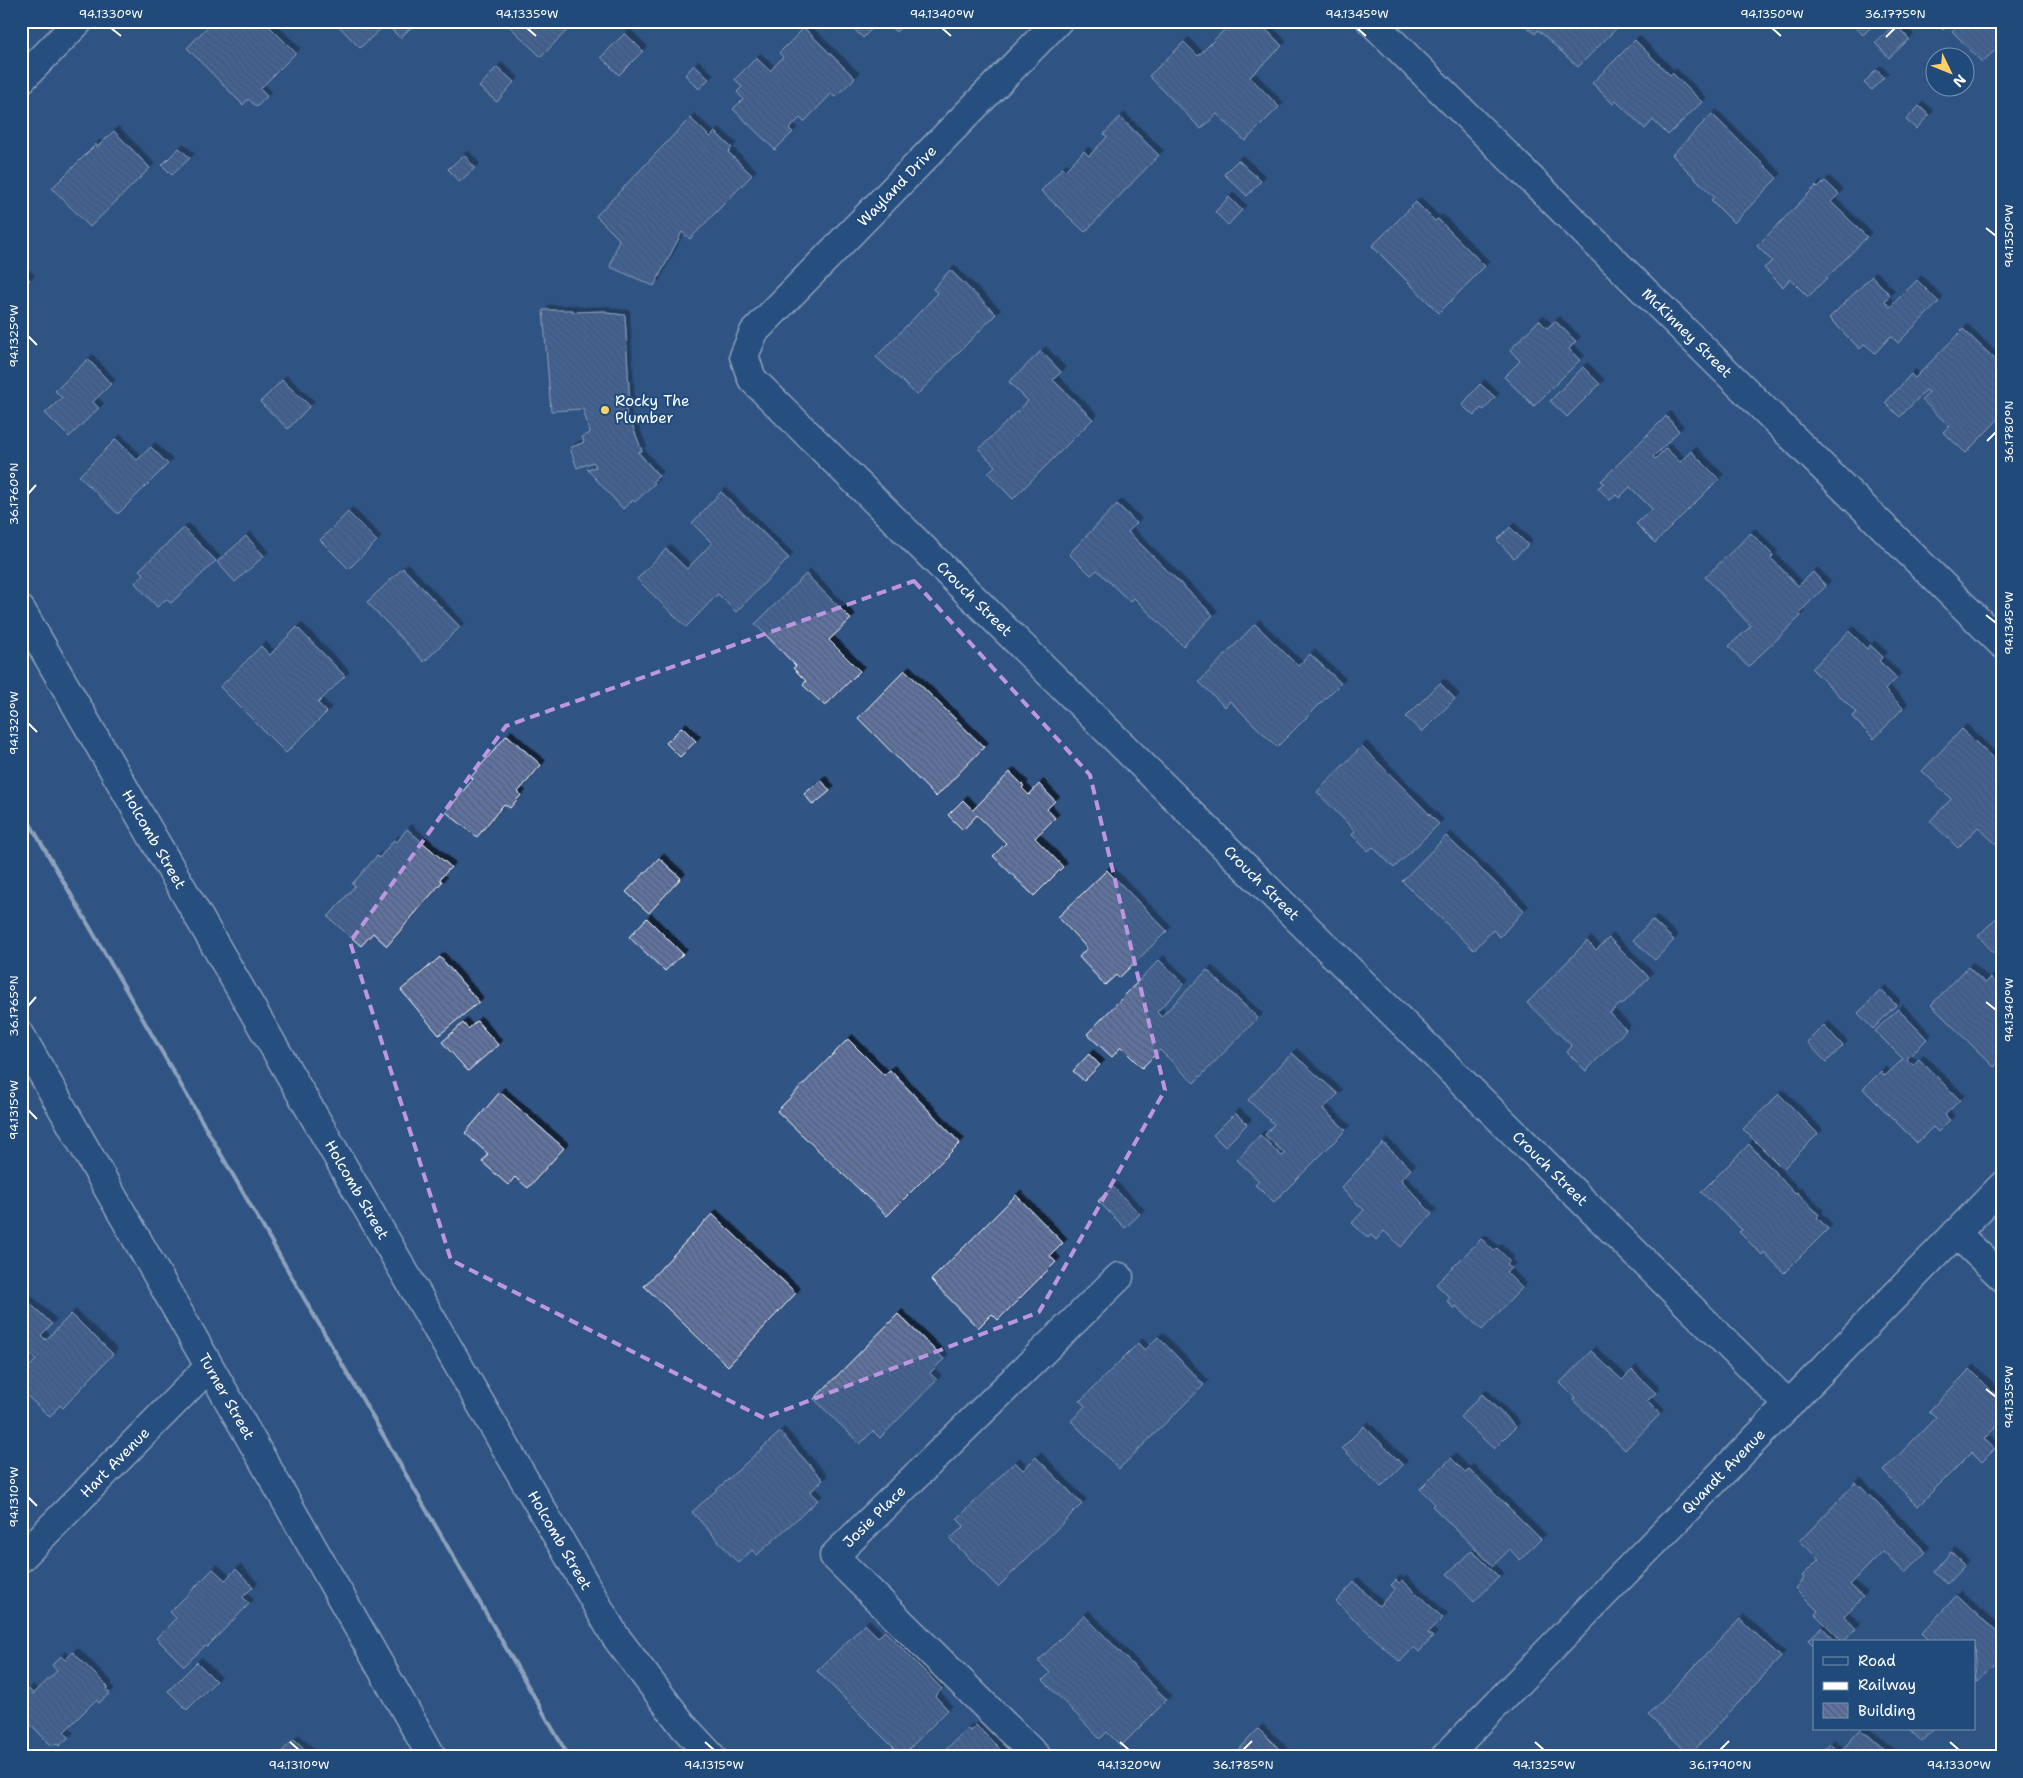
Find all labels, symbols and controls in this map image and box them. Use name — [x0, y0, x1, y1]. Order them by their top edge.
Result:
text: 94.1330°W — [79, 6, 143, 22]
text: 94.1335°W — [495, 6, 559, 22]
text: 94.1340°W — [910, 6, 974, 22]
text: 94.1345°W — [1325, 6, 1389, 22]
text: 94.1350°W — [1740, 6, 1804, 22]
text: 36.1775°N — [1864, 6, 1926, 22]
north arrow — [1926, 48, 1976, 98]
text: N — [1949, 71, 1970, 91]
street label: Wayland Drive — [853, 141, 941, 231]
text: 94.1350°W — [2001, 204, 2017, 268]
street label: McKinney Street — [1637, 284, 1737, 382]
text: 94.1325°W — [6, 304, 22, 368]
place label: Rocky The Plumber — [615, 391, 690, 428]
text: 36.1780°N — [2001, 401, 2017, 463]
marker: Rocky The Plumber — [599, 404, 611, 416]
text: 36.1760°N — [6, 463, 22, 525]
street label: Crouch Street — [932, 557, 1016, 641]
text: 94.1345°W — [2001, 591, 2017, 655]
text: 94.1320°W — [6, 691, 22, 755]
street label: Holcomb Street — [117, 786, 190, 893]
street label: Crouch Street — [1219, 841, 1304, 925]
text: 36.1765°N — [6, 975, 22, 1037]
text: 94.1340°W — [2001, 978, 2017, 1042]
text: 94.1315°W — [6, 1080, 22, 1140]
street label: Crouch Street — [1508, 1127, 1592, 1210]
street label: Holcomb Street — [320, 1136, 393, 1243]
street label: Turner Street — [194, 1350, 259, 1443]
text: 94.1335°W — [2001, 1365, 2017, 1429]
street label: Hart Avenue — [76, 1423, 154, 1502]
street label: Quandt Avenue — [1677, 1424, 1770, 1518]
text: 94.1310°W — [6, 1467, 22, 1527]
street label: Josie Place — [838, 1481, 910, 1552]
street label: Holcomb Street — [523, 1487, 596, 1594]
legend — [1813, 1640, 1976, 1730]
text: Road — [1858, 1651, 1896, 1671]
text: Railway — [1858, 1675, 1916, 1695]
text: Building — [1858, 1701, 1915, 1721]
text: 94.1310°W — [269, 1757, 329, 1773]
text: 94.1315°W — [684, 1757, 744, 1773]
text: 94.1320°W — [1097, 1757, 1161, 1773]
text: 36.1785°N — [1212, 1757, 1274, 1773]
text: 94.1325°W — [1512, 1757, 1576, 1773]
text: 36.1790°N — [1689, 1757, 1751, 1773]
text: 94.1330°W — [1927, 1757, 1991, 1773]

